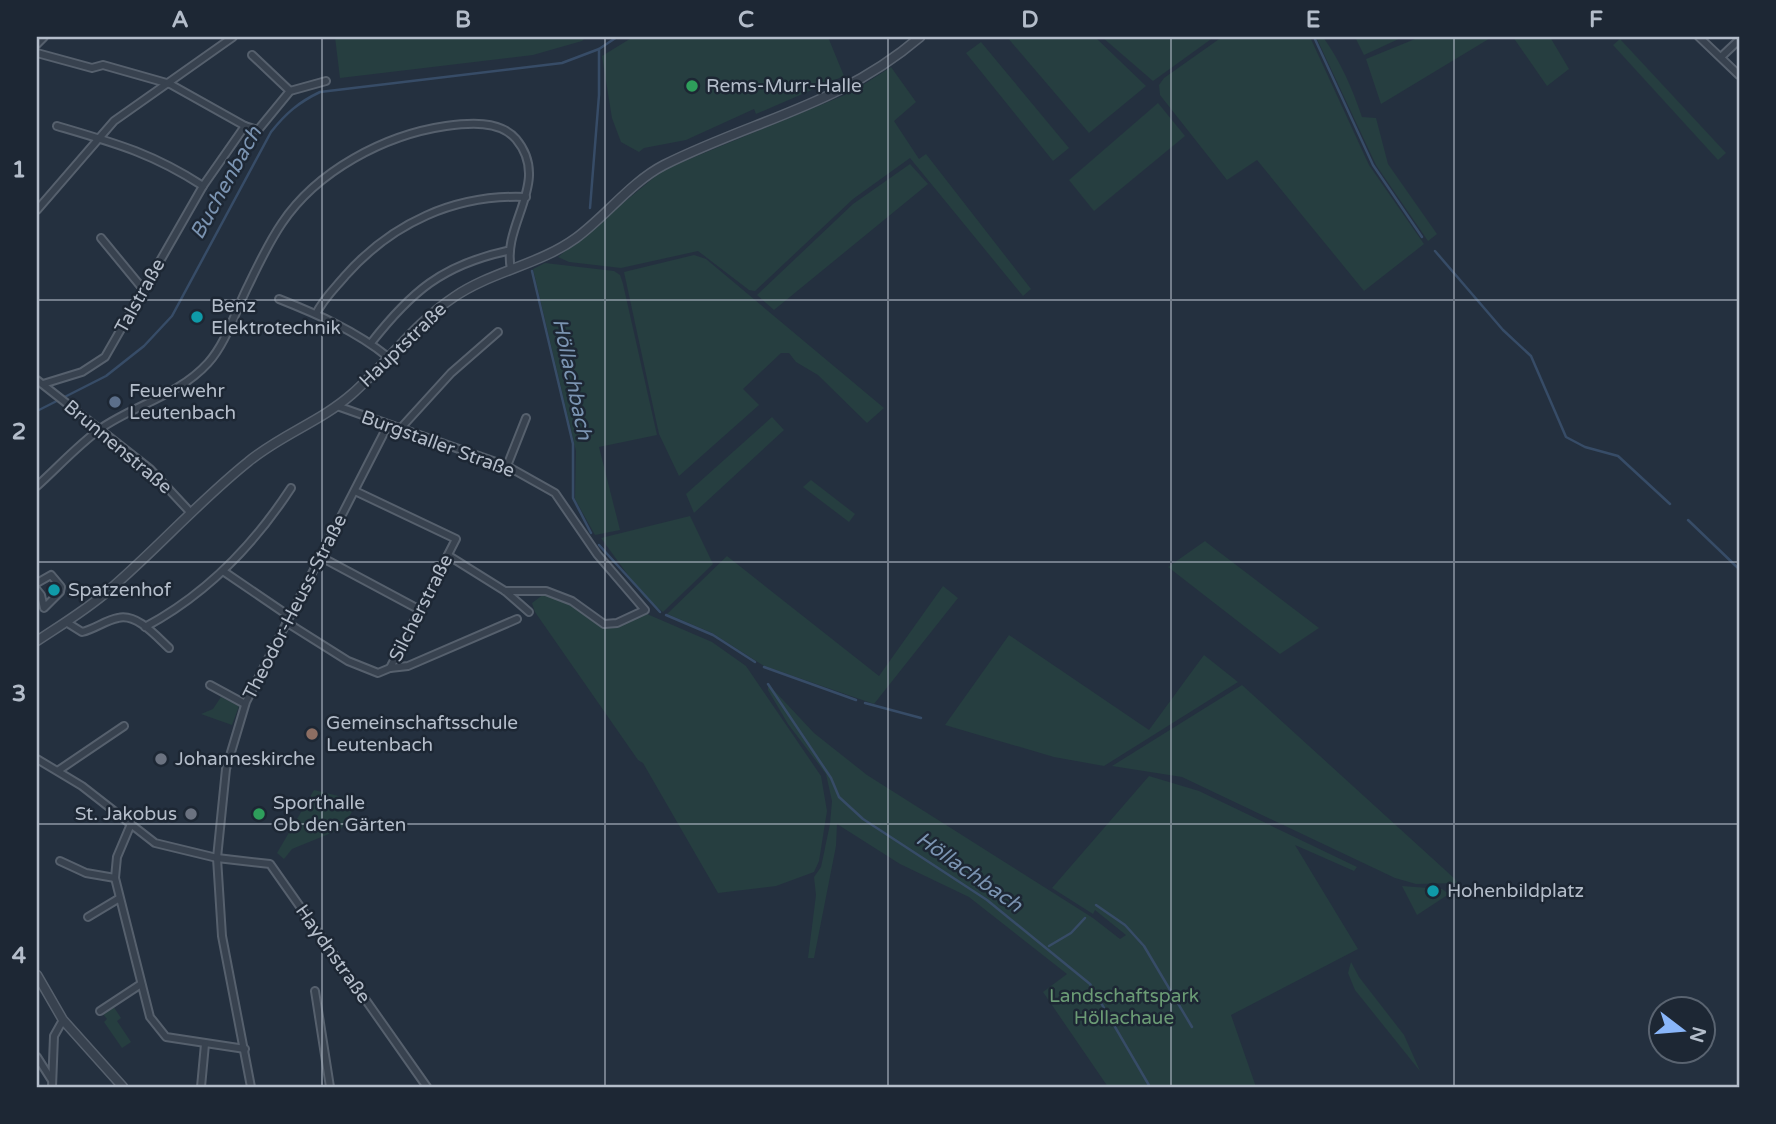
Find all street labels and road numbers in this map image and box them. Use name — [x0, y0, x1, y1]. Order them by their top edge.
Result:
street label: Talstraße — [110, 255, 170, 337]
street label: Hauptstraße — [355, 298, 451, 392]
street label: Brunnenstraße — [60, 396, 176, 498]
street label: Burgstaller Straße — [358, 406, 518, 482]
street label: Theodor-Heuss-Straße — [239, 511, 351, 703]
street label: Silcherstraße — [385, 551, 457, 665]
street label: Haydnstraße — [291, 901, 375, 1007]

